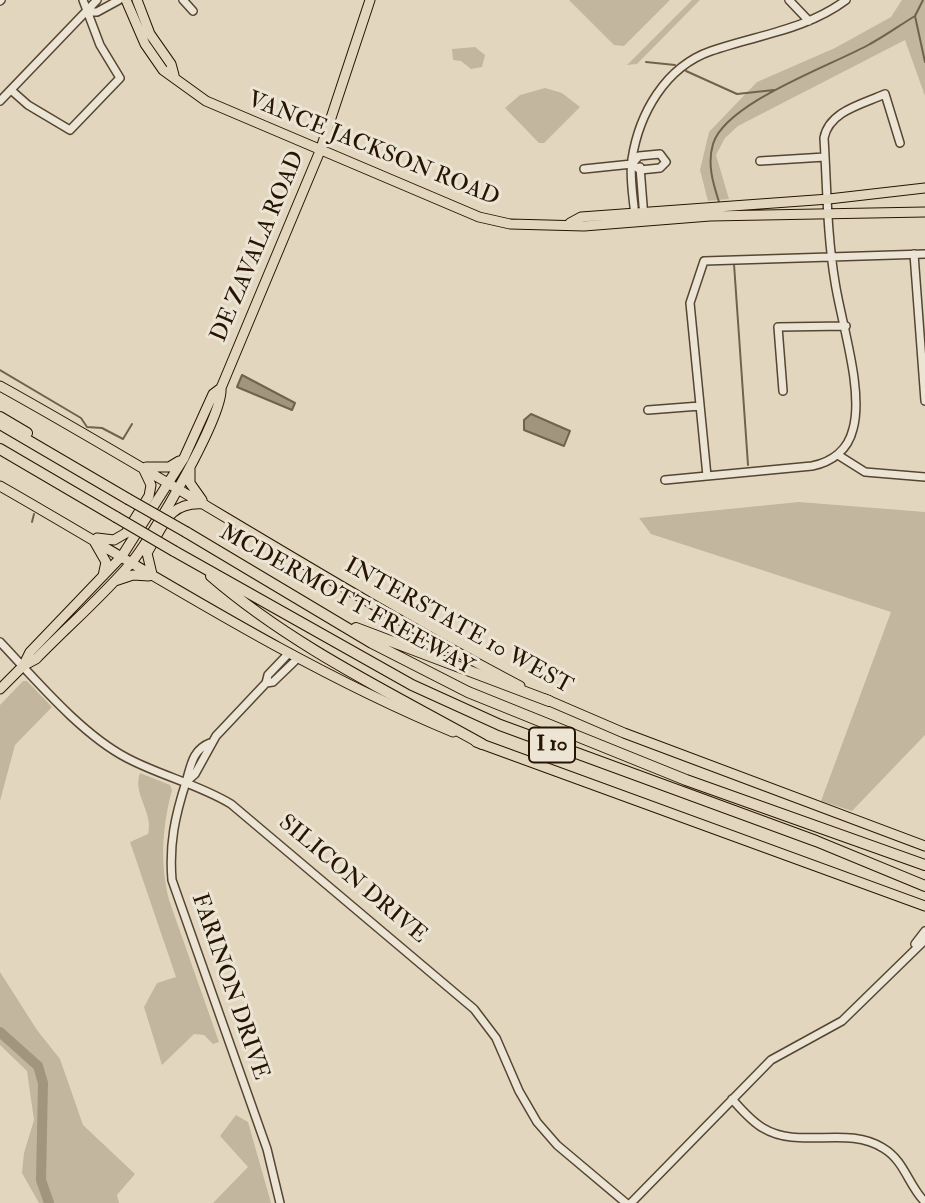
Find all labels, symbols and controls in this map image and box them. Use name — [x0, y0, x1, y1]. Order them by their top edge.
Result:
street label: VANCE JACKSON ROAD — [243, 87, 503, 213]
street label: DE ZAVALA ROAD — [206, 148, 312, 346]
street label: MCDERMOTT FREEWAY — [214, 520, 478, 682]
street label: INTERSTATE 10 WEST — [339, 553, 577, 701]
road number: I 10 — [529, 728, 575, 762]
street label: SILICON DRIVE — [272, 810, 432, 950]
street label: FARINON DRIVE — [184, 890, 274, 1084]

